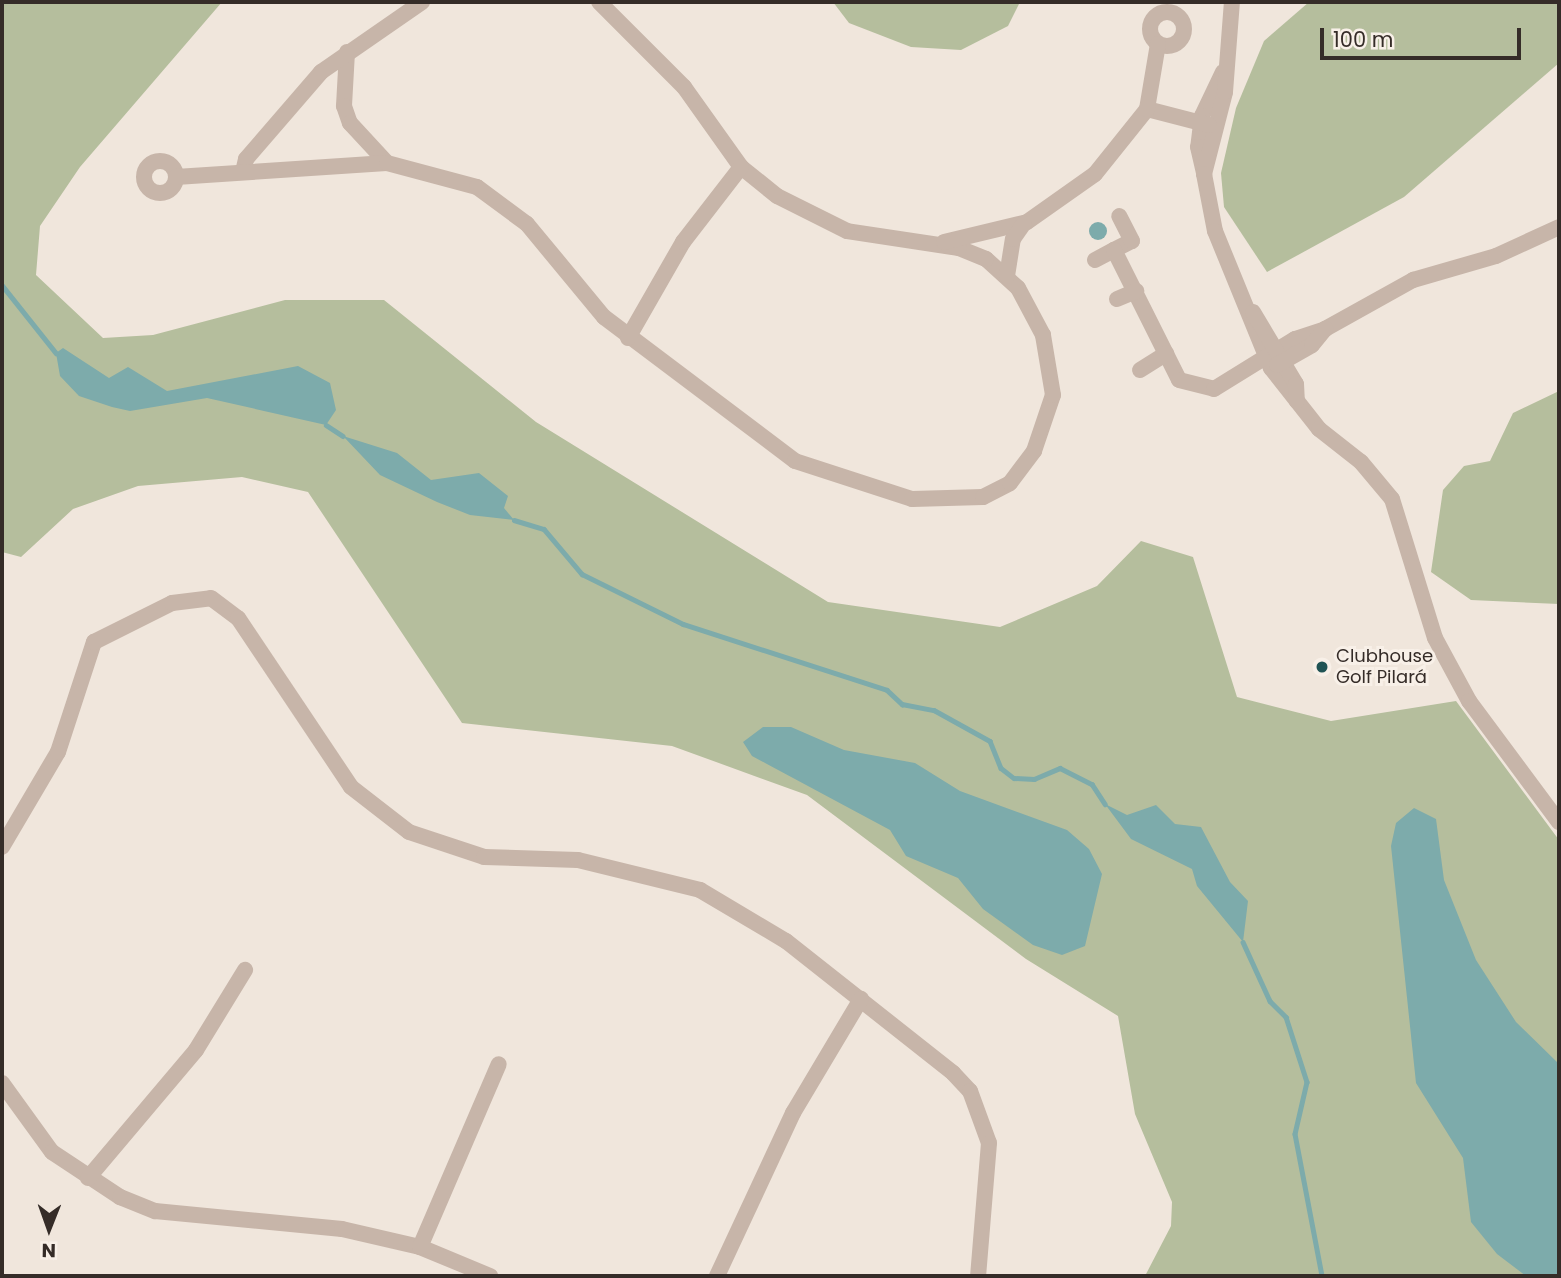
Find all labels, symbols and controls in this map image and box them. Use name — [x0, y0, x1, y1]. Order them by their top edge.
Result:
scale bar — [1323, 14, 1524, 58]
text: 100 m — [1333, 25, 1393, 54]
place label: Clubhouse Golf Pilará — [1336, 646, 1433, 688]
marker: Clubhouse Golf Pilará — [1314, 659, 1330, 675]
north arrow — [14, 1194, 84, 1264]
text: N — [41, 1237, 56, 1264]

